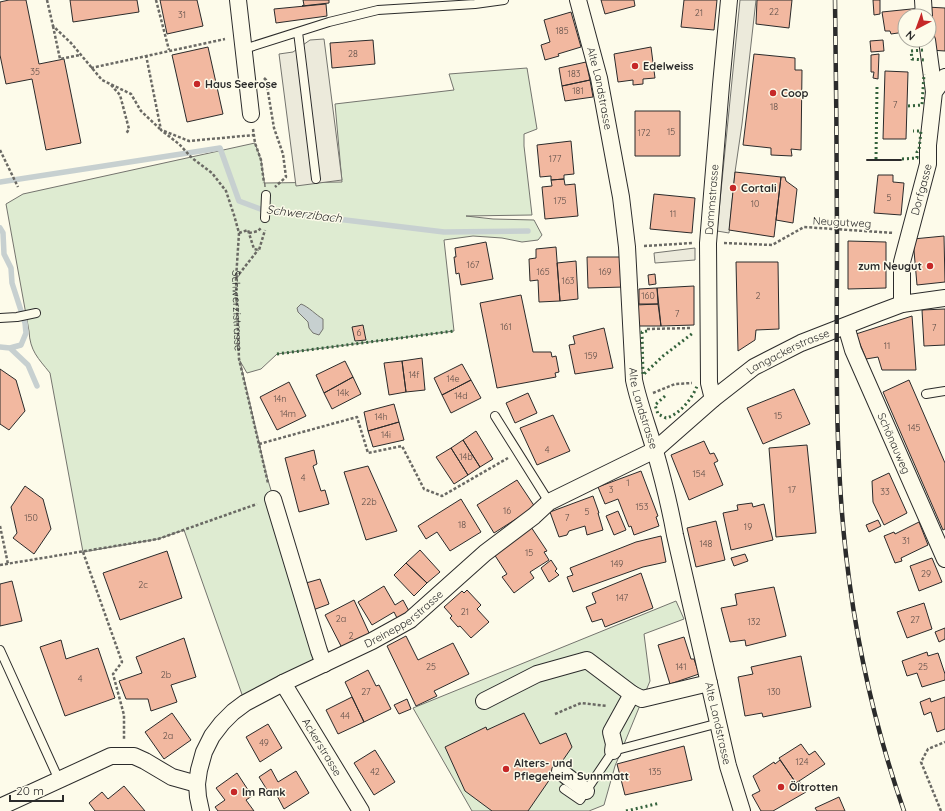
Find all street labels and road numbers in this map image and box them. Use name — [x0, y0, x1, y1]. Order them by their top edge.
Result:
street label: Alte Landstrasse — [584, 45, 615, 131]
street label: Dorfgasse — [908, 162, 935, 217]
street label: Dammstrasse — [702, 164, 721, 236]
street label: Neugutweg — [812, 213, 872, 231]
street label: Schwerzistrasse — [229, 270, 246, 351]
street label: Langackerstrasse — [744, 326, 831, 377]
street label: Alte Landstrasse — [626, 367, 661, 451]
street label: Schönauweg — [875, 411, 914, 476]
street label: Dreinepperstrasse — [362, 587, 446, 651]
street label: Alte Landstrasse — [702, 681, 734, 766]
street label: Ackerstrasse — [299, 716, 345, 779]

